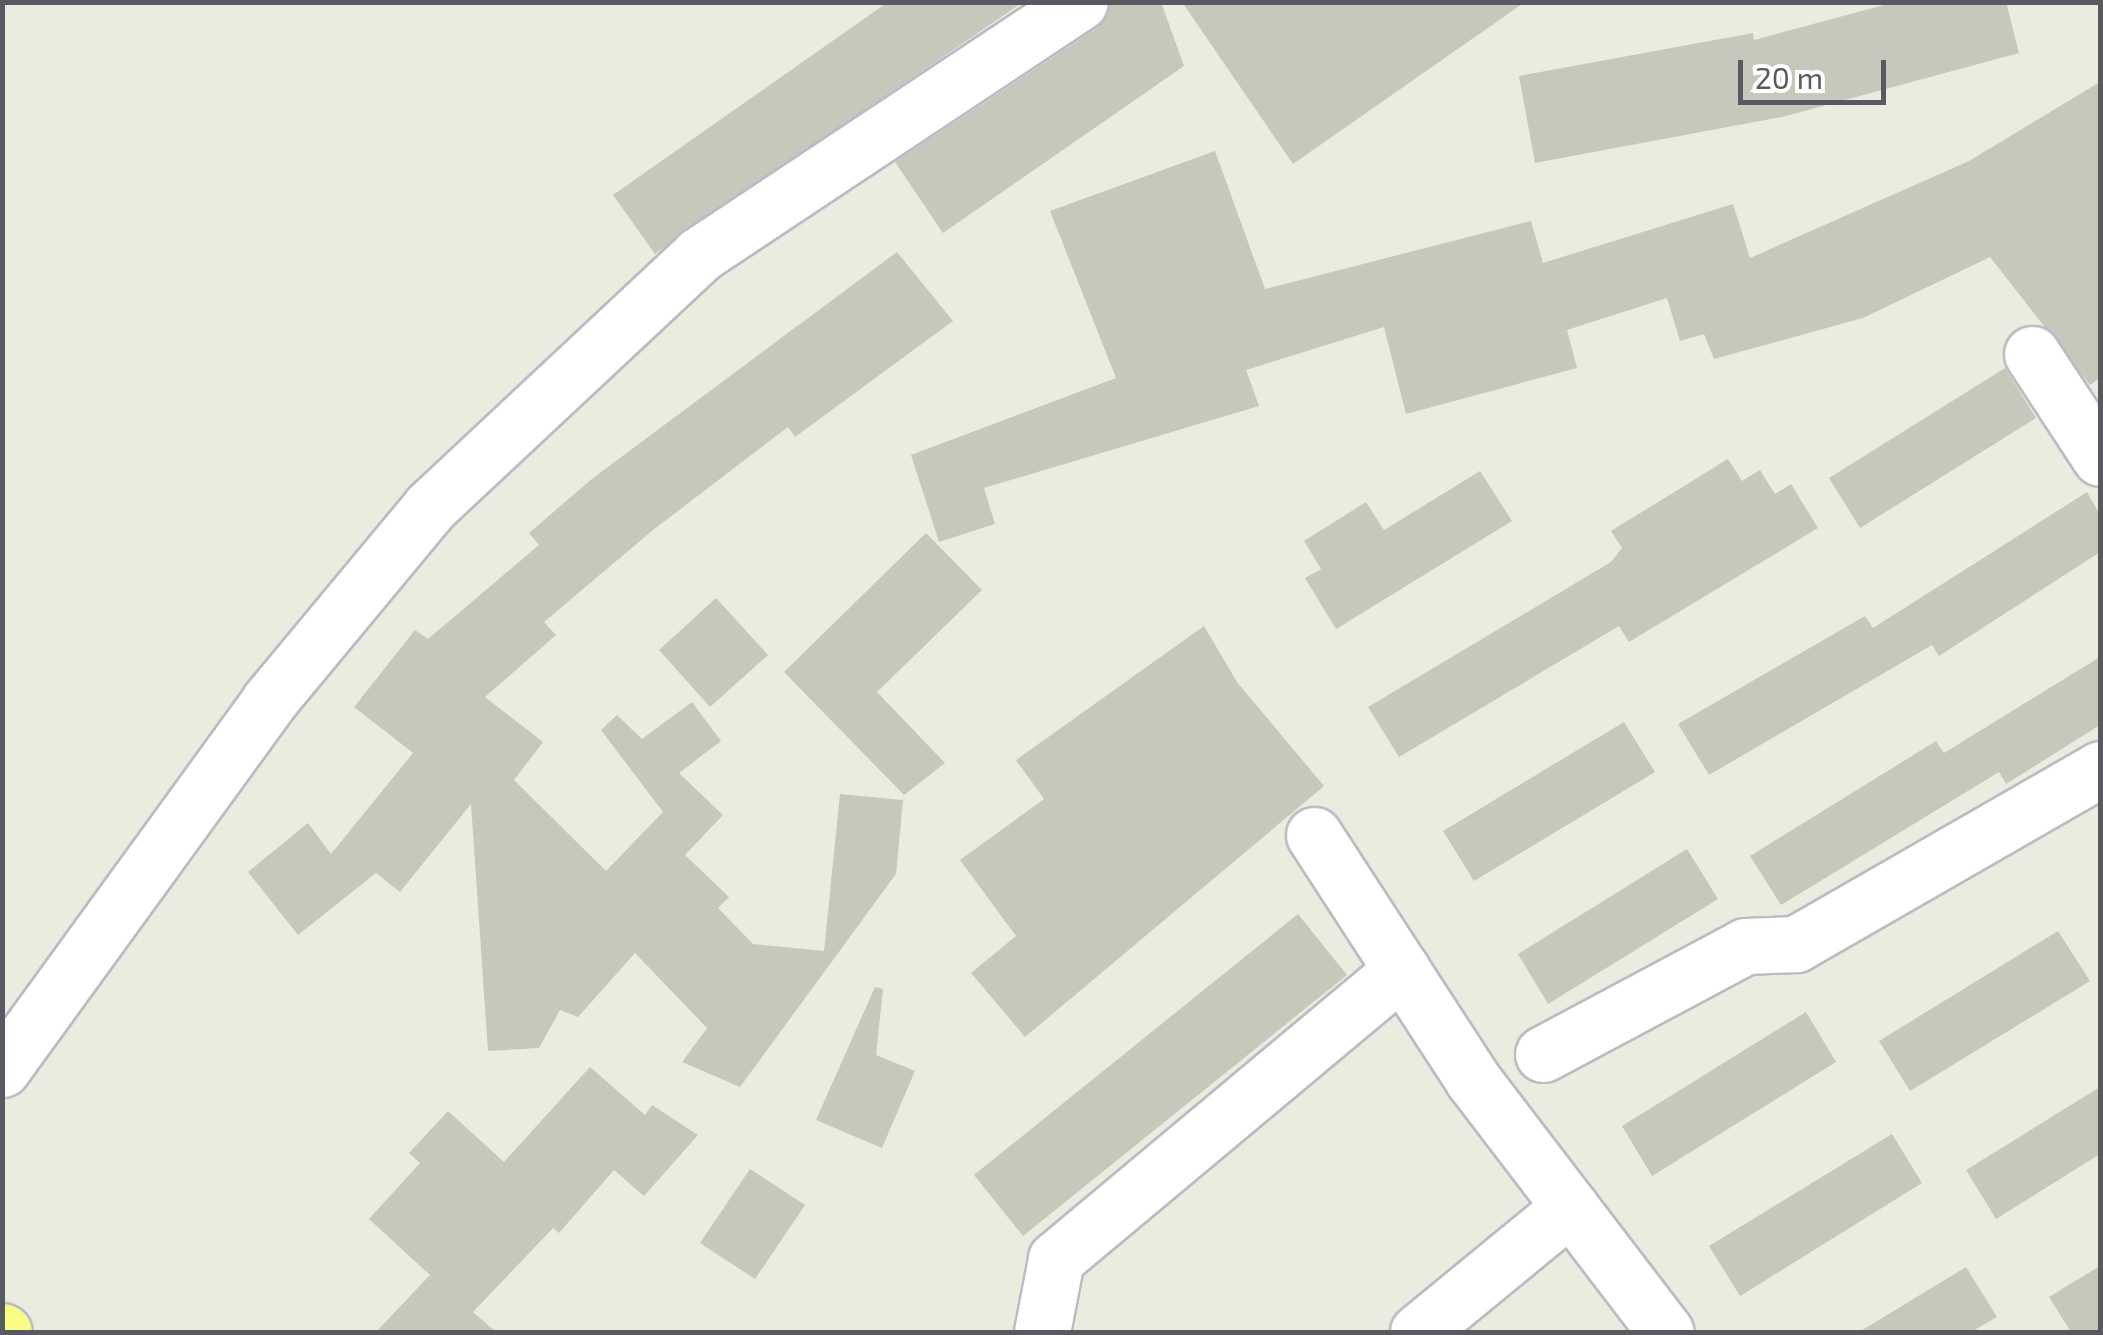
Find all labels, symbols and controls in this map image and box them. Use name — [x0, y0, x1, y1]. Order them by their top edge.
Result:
scale bar — [1743, 40, 1890, 102]
text: 20 m — [1755, 59, 1823, 95]

